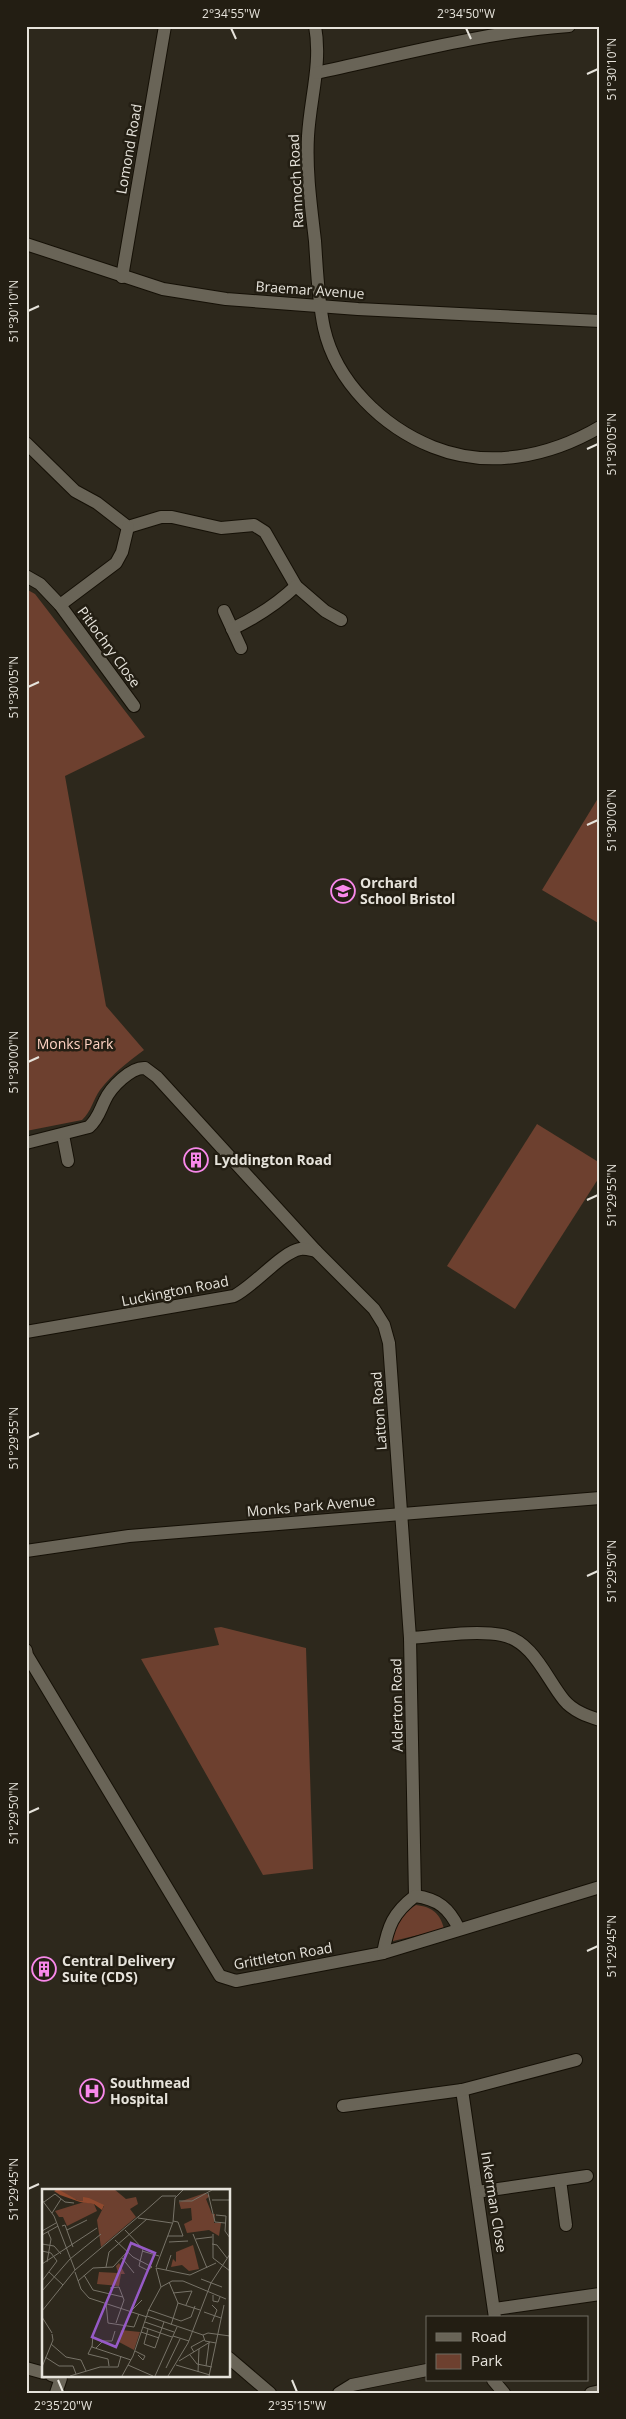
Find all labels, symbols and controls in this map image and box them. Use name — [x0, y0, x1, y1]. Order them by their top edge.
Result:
text: 2°34'55"W — [202, 5, 260, 22]
text: 2°34'50"W — [437, 5, 495, 22]
text: 51°30'10"N — [603, 38, 620, 100]
street label: Lomond Road — [111, 102, 146, 196]
street label: Rannoch Road — [284, 133, 307, 229]
street label: Braemar Avenue — [255, 276, 365, 303]
text: 51°30'10"N — [5, 280, 22, 342]
text: 51°30'05"N — [603, 413, 620, 475]
street label: Pitlochry Close — [74, 602, 145, 691]
text: 51°30'05"N — [5, 656, 22, 718]
text: 51°30'00"N — [603, 789, 620, 851]
place label: Orchard School Bristol — [360, 873, 455, 908]
school or university icon: Orchard School Bristol — [330, 878, 356, 904]
text: 51°30'00"N — [5, 1031, 22, 1093]
park label: Monks Park — [37, 1034, 114, 1053]
building icon: Lyddington Road — [183, 1147, 209, 1173]
place label: Lyddington Road — [214, 1150, 332, 1169]
text: 51°29'55"N — [603, 1164, 620, 1226]
street label: Luckington Road — [120, 1271, 230, 1310]
street label: Latton Road — [366, 1371, 391, 1451]
text: 51°29'55"N — [5, 1407, 22, 1469]
street label: Monks Park Avenue — [246, 1490, 376, 1521]
text: 51°29'50"N — [603, 1540, 620, 1602]
street label: Alderton Road — [386, 1658, 407, 1752]
text: 51°29'50"N — [5, 1782, 22, 1844]
text: 51°29'45"N — [603, 1915, 620, 1977]
street label: Grittleton Road — [232, 1937, 334, 1974]
place label: Central Delivery Suite (CDS) — [62, 1951, 175, 1986]
building icon: Central Delivery Suite (CDS) — [31, 1956, 57, 1982]
place label: Southmead Hospital — [110, 2073, 190, 2108]
hospital icon: Southmead Hospital — [79, 2078, 105, 2104]
street label: Inkerman Close — [477, 2150, 512, 2254]
text: 51°29'45"N — [5, 2158, 22, 2220]
inset map — [42, 2189, 230, 2376]
legend — [426, 2316, 588, 2382]
text: Road — [471, 2326, 507, 2346]
text: Park — [471, 2350, 502, 2370]
text: 2°35'20"W — [34, 2397, 92, 2414]
text: 2°35'15"W — [268, 2397, 326, 2414]

